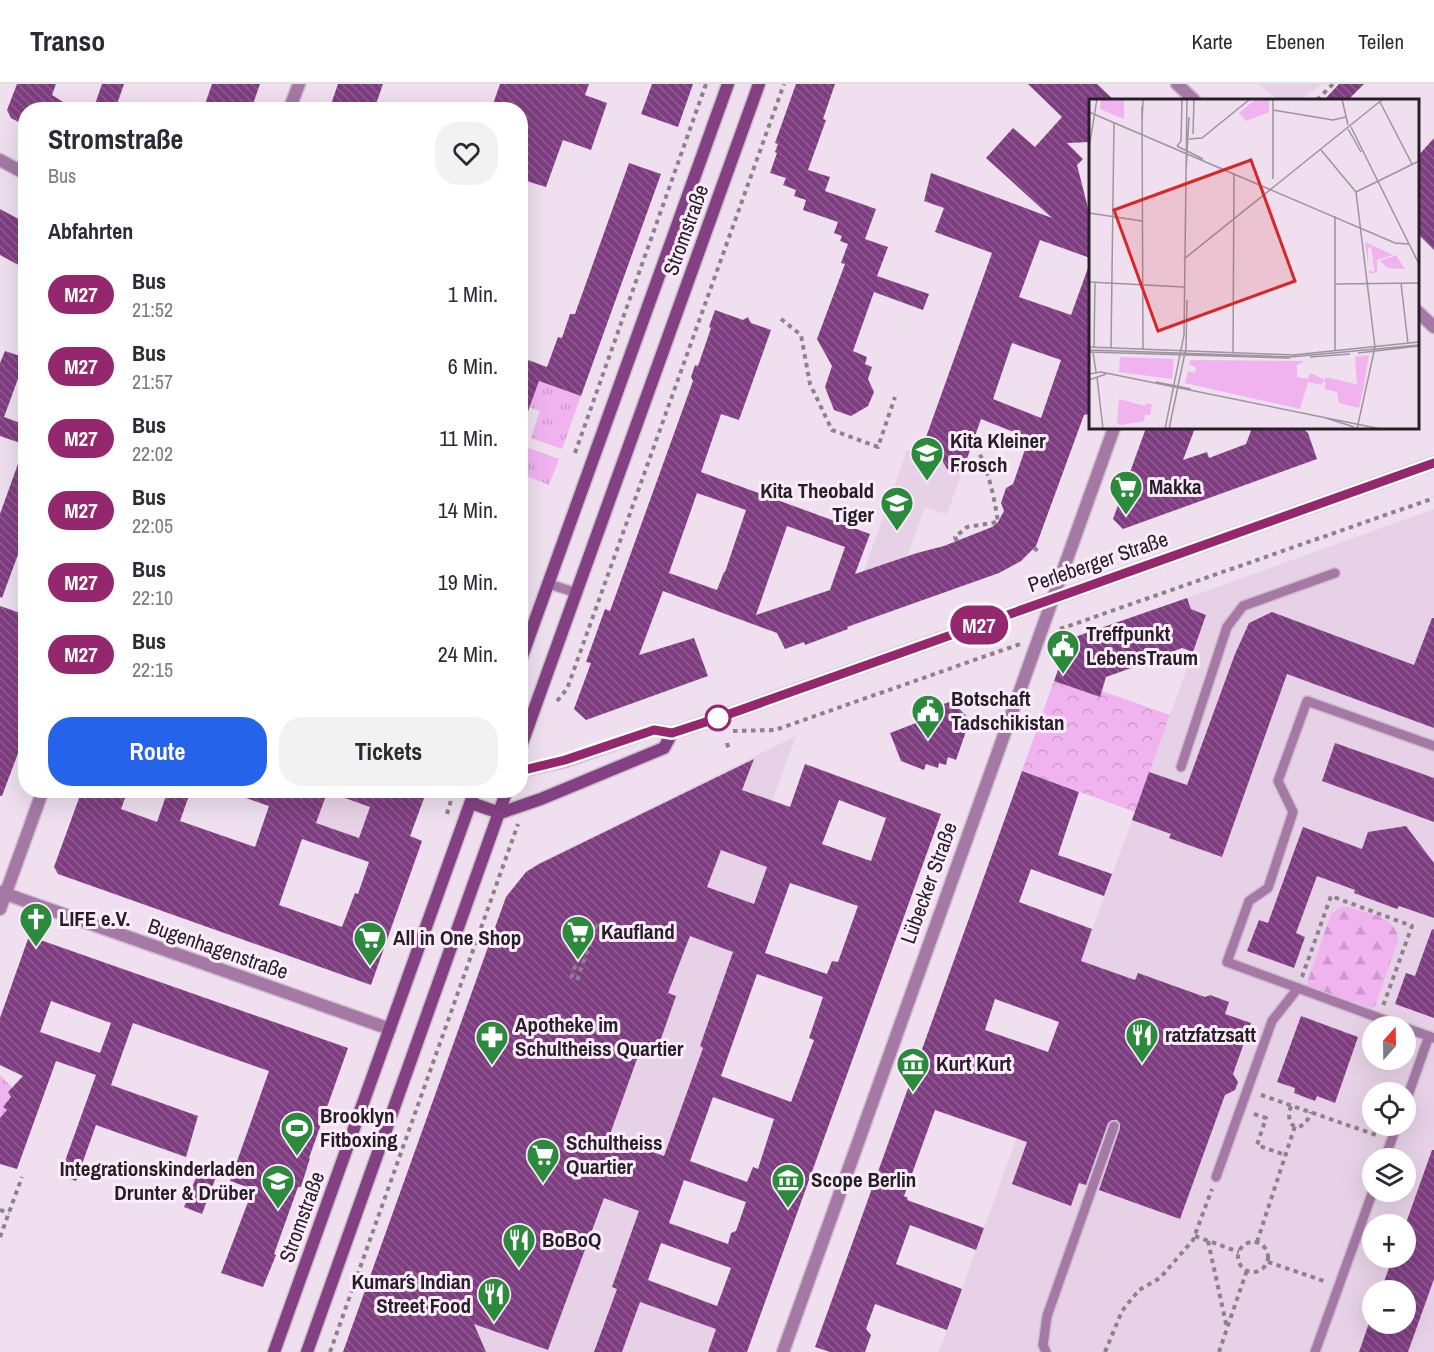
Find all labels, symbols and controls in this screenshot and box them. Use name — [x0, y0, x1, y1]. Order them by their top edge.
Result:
text: Transo — [30, 22, 105, 60]
text: Karte — [1192, 27, 1233, 56]
text: Ebenen — [1266, 27, 1325, 56]
text: Teilen — [1358, 27, 1404, 56]
inset map — [1089, 99, 1419, 429]
text: Stromstraße — [48, 120, 183, 158]
button: heart — [435, 122, 498, 185]
text: Bus — [48, 162, 76, 189]
street label: Stromstraße — [656, 180, 715, 279]
text: Abfahrten — [48, 216, 133, 246]
text: Bus — [132, 266, 166, 296]
text: 1 Min. — [448, 279, 498, 309]
text: M27 — [64, 280, 98, 309]
text: 21:52 — [132, 296, 173, 323]
text: Bus — [132, 338, 166, 368]
text: 6 Min. — [448, 351, 498, 381]
text: M27 — [64, 352, 98, 381]
text: 21:57 — [132, 368, 173, 395]
text: Bus — [132, 410, 166, 440]
text: 11 Min. — [439, 423, 498, 453]
text: M27 — [64, 424, 98, 453]
place label: Kita Kleiner Frosch — [950, 426, 1046, 479]
school or university icon: Kita Kleiner Frosch — [909, 435, 945, 482]
text: 22:02 — [132, 440, 173, 467]
supermarket icon: Makka — [1108, 469, 1144, 516]
place label: Makka — [1149, 472, 1202, 501]
place label: Kita Theobald Tiger — [760, 476, 874, 529]
text: Bus — [132, 482, 166, 512]
school or university icon: Kita Theobald Tiger — [879, 485, 915, 532]
text: 14 Min. — [438, 495, 498, 525]
text: M27 — [64, 496, 98, 525]
text: 22:05 — [132, 512, 173, 539]
street label: Perleberger Straße — [1024, 524, 1172, 599]
text: Bus — [132, 554, 166, 584]
text: 19 Min. — [438, 567, 498, 597]
text: M27 — [64, 568, 98, 597]
text: 22:10 — [132, 584, 173, 611]
line badge: M27 — [944, 606, 1014, 644]
text: M27 — [962, 611, 996, 640]
place label: Treffpunkt LebensTraum — [1086, 619, 1198, 672]
text: Bus — [132, 626, 166, 656]
public building icon: Treffpunkt LebensTraum — [1045, 628, 1081, 675]
text: 24 Min. — [438, 639, 498, 669]
text: M27 — [64, 640, 98, 669]
text: 22:15 — [132, 656, 173, 683]
place label: Botschaft Tadschikistan — [951, 684, 1065, 737]
public building icon: Botschaft Tadschikistan — [910, 693, 946, 740]
unlabelled marker — [705, 705, 731, 731]
button: Route — [48, 717, 267, 786]
button: Tickets — [279, 717, 498, 786]
street label: Lübecker Straße — [893, 818, 964, 948]
church icon: LIFE e.V. — [18, 901, 54, 948]
place label: LIFE e.V. — [59, 904, 130, 933]
street label: Bugenhagenstraße — [144, 911, 292, 986]
supermarket icon: Kaufland — [560, 914, 596, 961]
place label: Kaufland — [601, 917, 675, 946]
supermarket icon: All in One Shop — [352, 920, 388, 967]
place label: All in One Shop — [393, 923, 521, 952]
place label: Apotheke im Schultheiss Quartier — [515, 1010, 684, 1063]
north arrow — [1362, 1016, 1416, 1070]
map controls — [1362, 1016, 1416, 1334]
restaurant icon: ratzfatzsatt — [1124, 1017, 1160, 1064]
pharmacy icon: Apotheke im Schultheiss Quartier — [474, 1019, 510, 1066]
place label: ratzfatzsatt — [1165, 1020, 1256, 1049]
museum icon: Kurt Kurt — [895, 1046, 931, 1093]
place label: Kurt Kurt — [936, 1049, 1012, 1078]
button: locate — [1362, 1082, 1416, 1136]
place label: Brooklyn Fitboxing — [320, 1101, 398, 1154]
sports icon: Brooklyn Fitboxing — [279, 1110, 315, 1157]
place label: Schultheiss Quartier — [566, 1128, 663, 1181]
supermarket icon: Schultheiss Quartier — [525, 1137, 561, 1184]
button: layers — [1362, 1148, 1416, 1202]
place label: Integrationskinderladen Drunter & Drüber — [60, 1154, 255, 1207]
museum icon: Scope Berlin — [770, 1162, 806, 1209]
school or university icon: Integrationskinderladen Drunter & Drüber — [260, 1163, 296, 1210]
place label: Scope Berlin — [811, 1165, 916, 1194]
street label: Stromstraße — [272, 1167, 331, 1266]
button: + — [1362, 1214, 1416, 1268]
restaurant icon: BoBoQ — [501, 1222, 537, 1269]
place label: BoBoQ — [542, 1225, 601, 1254]
place label: Kumar´s Indian Street Food — [351, 1267, 471, 1320]
restaurant icon: Kumar´s Indian Street Food — [476, 1276, 512, 1323]
button: − — [1362, 1280, 1416, 1334]

